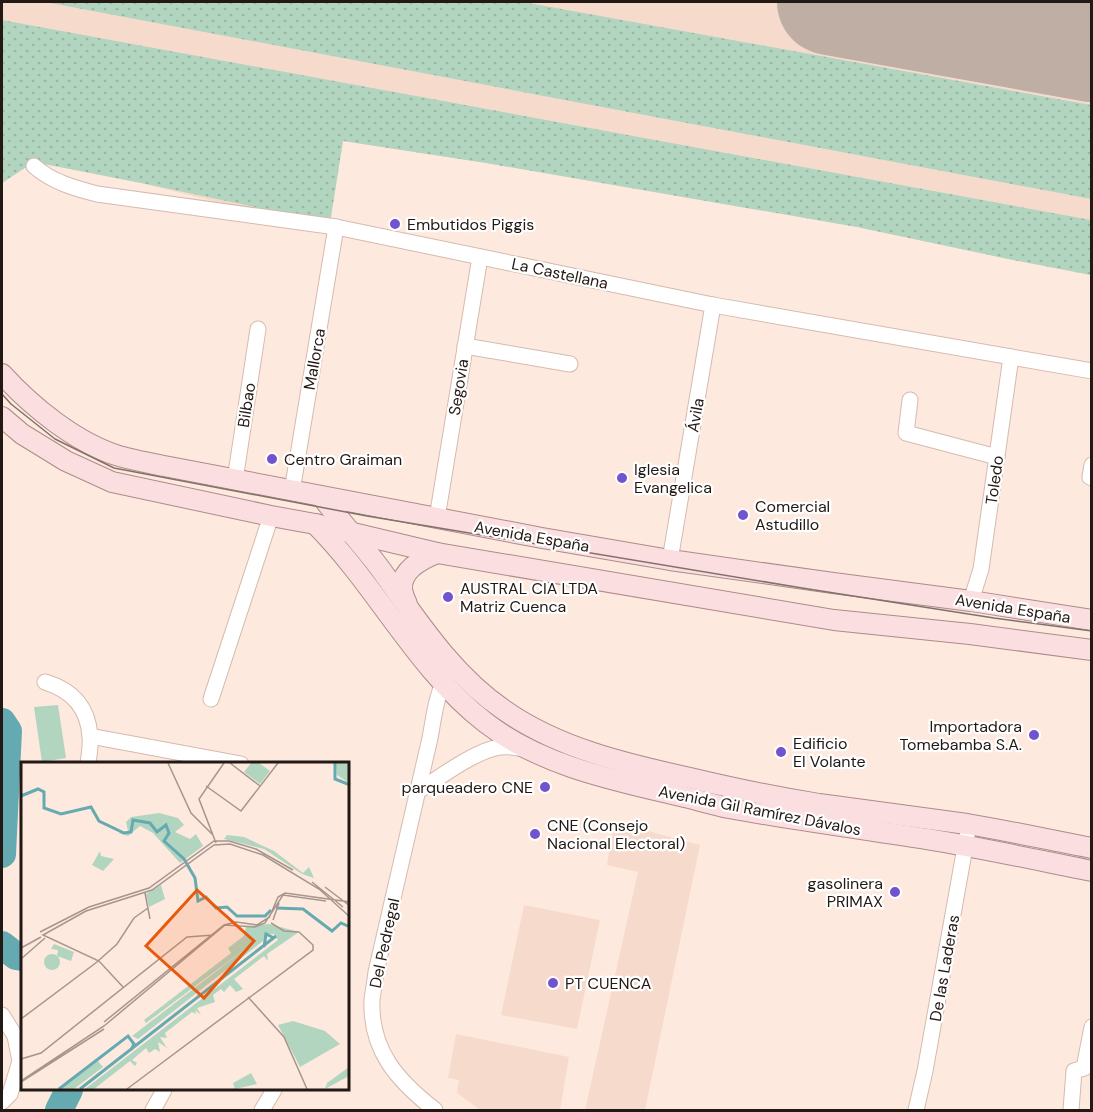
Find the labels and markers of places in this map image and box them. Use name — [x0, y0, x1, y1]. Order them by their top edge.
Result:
place label: Embutidos Piggis — [407, 214, 534, 235]
marker: Embutidos Piggis — [388, 217, 402, 231]
place label: Centro Graiman — [284, 449, 402, 470]
marker: Centro Graiman — [265, 452, 279, 466]
place label: Iglesia Evangelica — [634, 459, 712, 498]
marker: Iglesia Evangelica — [615, 471, 629, 485]
place label: Comercial Astudillo — [755, 496, 830, 535]
marker: Comercial Astudillo — [736, 508, 750, 522]
place label: AUSTRAL CIA LTDA Matriz Cuenca — [460, 578, 598, 617]
marker: AUSTRAL CIA LTDA Matriz Cuenca — [441, 590, 455, 604]
place label: Importadora Tomebamba S.A. — [899, 716, 1022, 755]
marker: Importadora Tomebamba S.A. — [1027, 728, 1041, 742]
place label: Edificio El Volante — [793, 733, 866, 772]
marker: Edificio El Volante — [774, 745, 788, 759]
place label: parqueadero CNE — [402, 777, 533, 798]
marker: parqueadero CNE — [538, 780, 552, 794]
place label: CNE (Consejo Nacional Electoral) — [547, 815, 685, 854]
marker: CNE (Consejo Nacional Electoral) — [528, 827, 542, 841]
place label: gasolinera PRIMAX — [808, 873, 883, 912]
marker: gasolinera PRIMAX — [888, 885, 902, 899]
place label: PT CUENCA — [565, 973, 652, 994]
marker: PT CUENCA — [546, 976, 560, 990]

